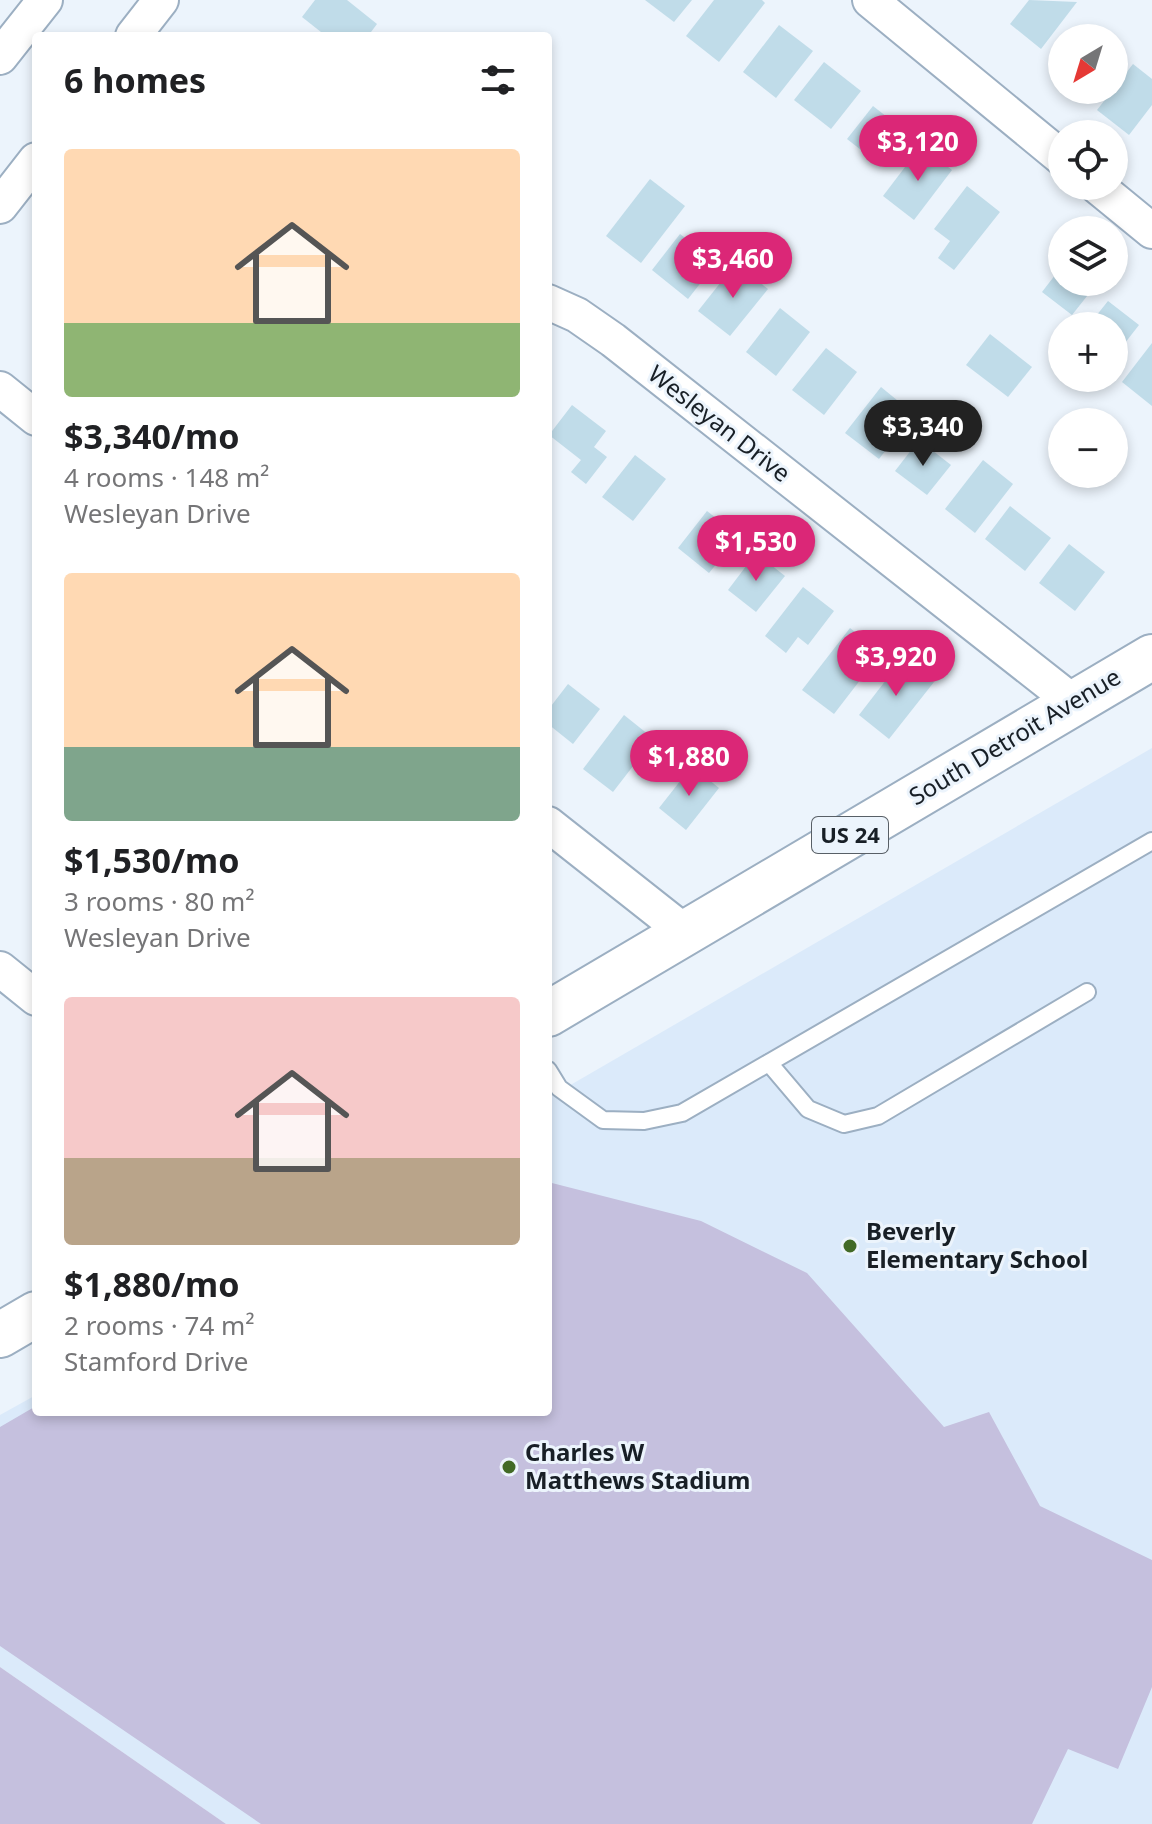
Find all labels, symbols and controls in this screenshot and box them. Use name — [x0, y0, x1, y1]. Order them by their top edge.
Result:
north arrow — [1048, 24, 1128, 104]
map controls — [1048, 24, 1128, 488]
text: 6 homes — [64, 57, 206, 103]
icon: filters — [476, 58, 520, 102]
pin: $3,120 — [853, 115, 983, 183]
button: locate — [1048, 120, 1128, 200]
text: $3,120 — [877, 123, 959, 159]
icon: home — [220, 201, 364, 345]
button: layers — [1048, 216, 1128, 296]
pin: $3,460 — [668, 232, 798, 300]
text: $3,460 — [692, 240, 774, 276]
button: + — [1048, 312, 1128, 392]
street label: Wesleyan Drive — [642, 357, 798, 489]
pin: $3,340 — [858, 400, 988, 468]
text: $3,340 — [882, 408, 964, 444]
button: − — [1048, 408, 1128, 488]
text: $3,340/mo — [64, 413, 239, 459]
text: 4 rooms · 148 m² — [64, 459, 269, 495]
text: Wesleyan Drive — [64, 495, 251, 531]
pin: $1,530 — [691, 515, 821, 583]
text: $1,530 — [715, 523, 797, 559]
icon: home — [220, 625, 364, 769]
pin: $3,920 — [831, 630, 961, 698]
text: $3,920 — [855, 638, 937, 674]
street label: South Detroit Avenue — [902, 659, 1126, 812]
pin: $1,880 — [624, 730, 754, 798]
text: $1,880 — [648, 738, 730, 774]
road number: US 24 — [812, 817, 888, 853]
text: $1,530/mo — [64, 837, 239, 883]
text: 3 rooms · 80 m² — [64, 883, 254, 919]
text: Wesleyan Drive — [64, 919, 251, 955]
icon: home — [220, 1049, 364, 1193]
place label: Beverly Elementary School — [866, 1214, 1088, 1275]
marker: Beverly Elementary School — [841, 1237, 859, 1255]
text: $1,880/mo — [64, 1261, 239, 1307]
text: 2 rooms · 74 m² — [64, 1307, 254, 1343]
text: Stamford Drive — [64, 1343, 249, 1379]
place label: Charles W Matthews Stadium — [525, 1435, 750, 1496]
marker: Charles W Matthews Stadium — [500, 1458, 518, 1476]

